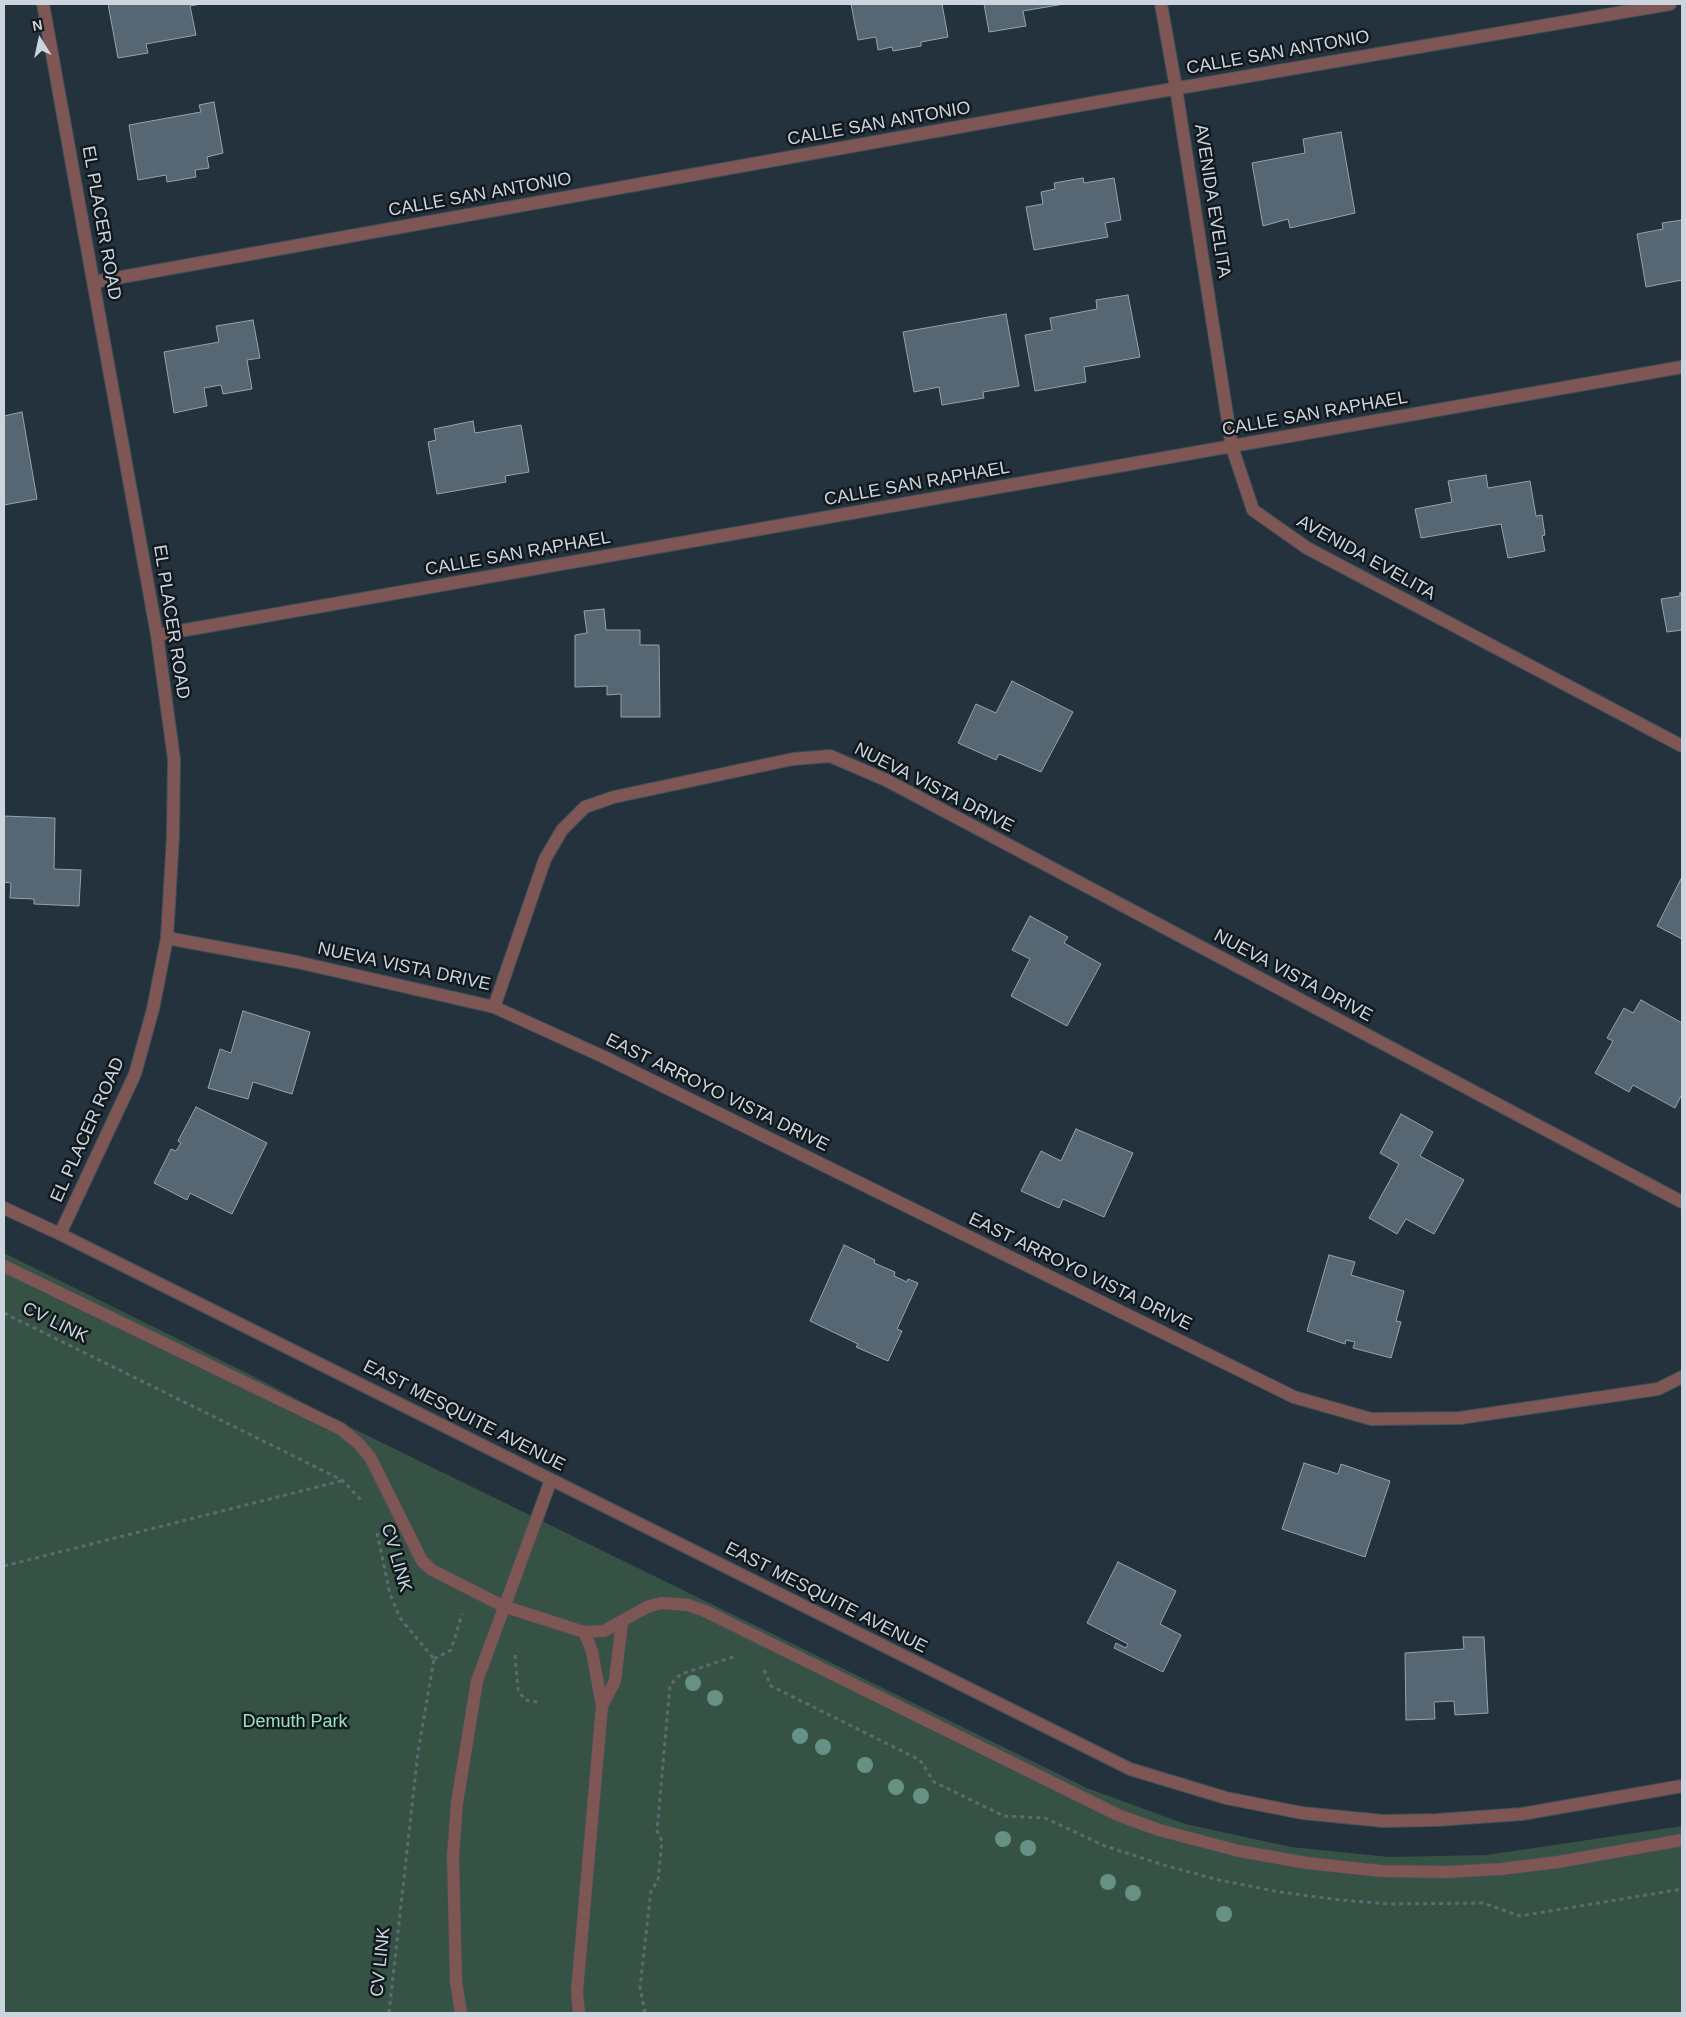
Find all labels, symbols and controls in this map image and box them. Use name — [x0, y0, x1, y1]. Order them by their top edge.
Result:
north arrow — [15, 15, 65, 65]
text: N — [31, 16, 44, 34]
street label: CALLE SAN ANTONIO — [1185, 26, 1371, 80]
street label: CALLE SAN ANTONIO — [786, 97, 972, 151]
street label: AVENIDA EVELITA — [1189, 123, 1235, 279]
street label: EL PLACER ROAD — [77, 144, 125, 302]
street label: CALLE SAN ANTONIO — [387, 168, 573, 222]
street label: CALLE SAN RAPHAEL — [1221, 387, 1409, 441]
street label: CALLE SAN RAPHAEL — [823, 457, 1011, 511]
street label: AVENIDA EVELITA — [1293, 511, 1439, 605]
street label: CALLE SAN RAPHAEL — [424, 527, 612, 581]
street label: EL PLACER ROAD — [148, 543, 194, 701]
street label: NUEVA VISTA DRIVE — [851, 738, 1017, 838]
street label: NUEVA VISTA DRIVE — [1210, 925, 1376, 1027]
street label: NUEVA VISTA DRIVE — [315, 938, 493, 996]
street label: EAST ARROYO VISTA DRIVE — [602, 1029, 832, 1157]
street label: EL PLACER ROAD — [46, 1054, 130, 1206]
street label: EAST ARROYO VISTA DRIVE — [965, 1208, 1195, 1336]
street label: CV LINK — [19, 1298, 91, 1348]
street label: EAST MESQUITE AVENUE — [359, 1356, 569, 1476]
street label: CV LINK — [376, 1521, 416, 1595]
street label: EAST MESQUITE AVENUE — [721, 1538, 931, 1658]
park label: Demuth Park — [242, 1711, 348, 1733]
street label: CV LINK — [367, 1926, 395, 1998]

